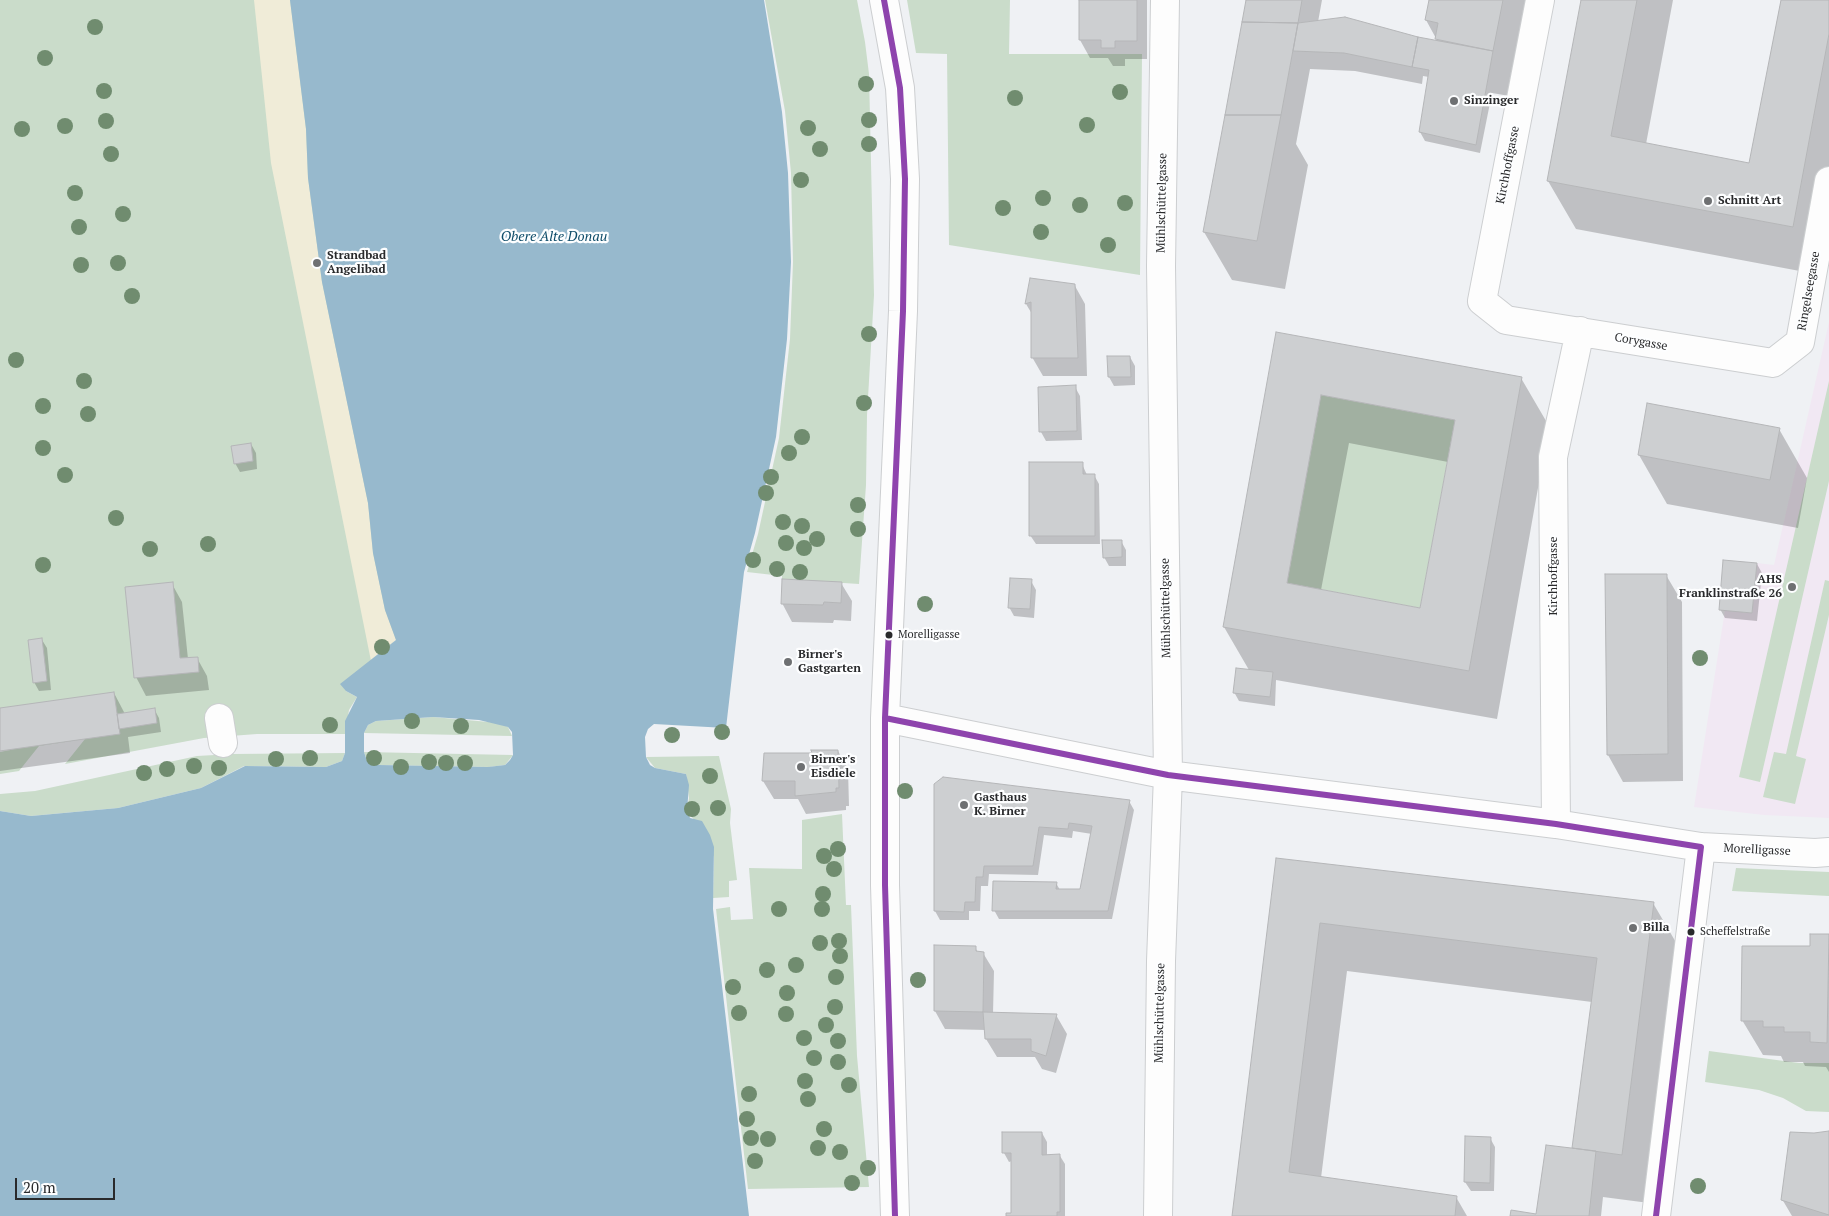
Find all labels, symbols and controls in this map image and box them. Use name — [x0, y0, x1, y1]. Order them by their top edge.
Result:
place label: Sinzinger — [1464, 94, 1519, 108]
marker: Sinzinger — [1448, 95, 1460, 107]
street label: Kirchhoffgasse — [1493, 125, 1523, 205]
street label: Mühlschüttelgasse — [1154, 153, 1170, 253]
place label: Schnitt Art — [1718, 194, 1781, 208]
marker: Schnitt Art — [1702, 195, 1714, 207]
water label: Obere Alte Donau — [501, 229, 607, 245]
place label: Strandbad Angelibad — [327, 249, 386, 277]
street label: Ringelseegasse — [1795, 250, 1823, 332]
marker: Strandbad Angelibad — [311, 257, 323, 269]
street label: Corygasse — [1613, 330, 1669, 354]
street label: Kirchhoffgasse — [1547, 536, 1561, 616]
street label: Mühlschüttelgasse — [1158, 558, 1174, 658]
place label: AHS Franklinstraße 26 — [1679, 573, 1782, 601]
marker: AHS Franklinstraße 26 — [1786, 581, 1798, 593]
place label: Morelligasse — [898, 628, 960, 642]
marker: Morelligasse — [884, 630, 894, 640]
place label: Birner's Gastgarten — [798, 648, 861, 676]
marker: Birner's Gastgarten — [782, 656, 794, 668]
place label: Birner's Eisdiele — [811, 753, 856, 781]
marker: Birner's Eisdiele — [795, 761, 807, 773]
place label: Gasthaus K. Birner — [974, 791, 1027, 819]
marker: Gasthaus K. Birner — [958, 799, 970, 811]
street label: Morelligasse — [1723, 841, 1791, 859]
place label: Billa — [1643, 921, 1669, 935]
marker: Billa — [1627, 922, 1639, 934]
place label: Scheffelstraße — [1700, 925, 1770, 939]
marker: Scheffelstraße — [1686, 927, 1696, 937]
street label: Mühlschüttelgasse — [1152, 963, 1168, 1063]
scale bar — [18, 1168, 118, 1200]
text: 20 m — [23, 1177, 56, 1197]

